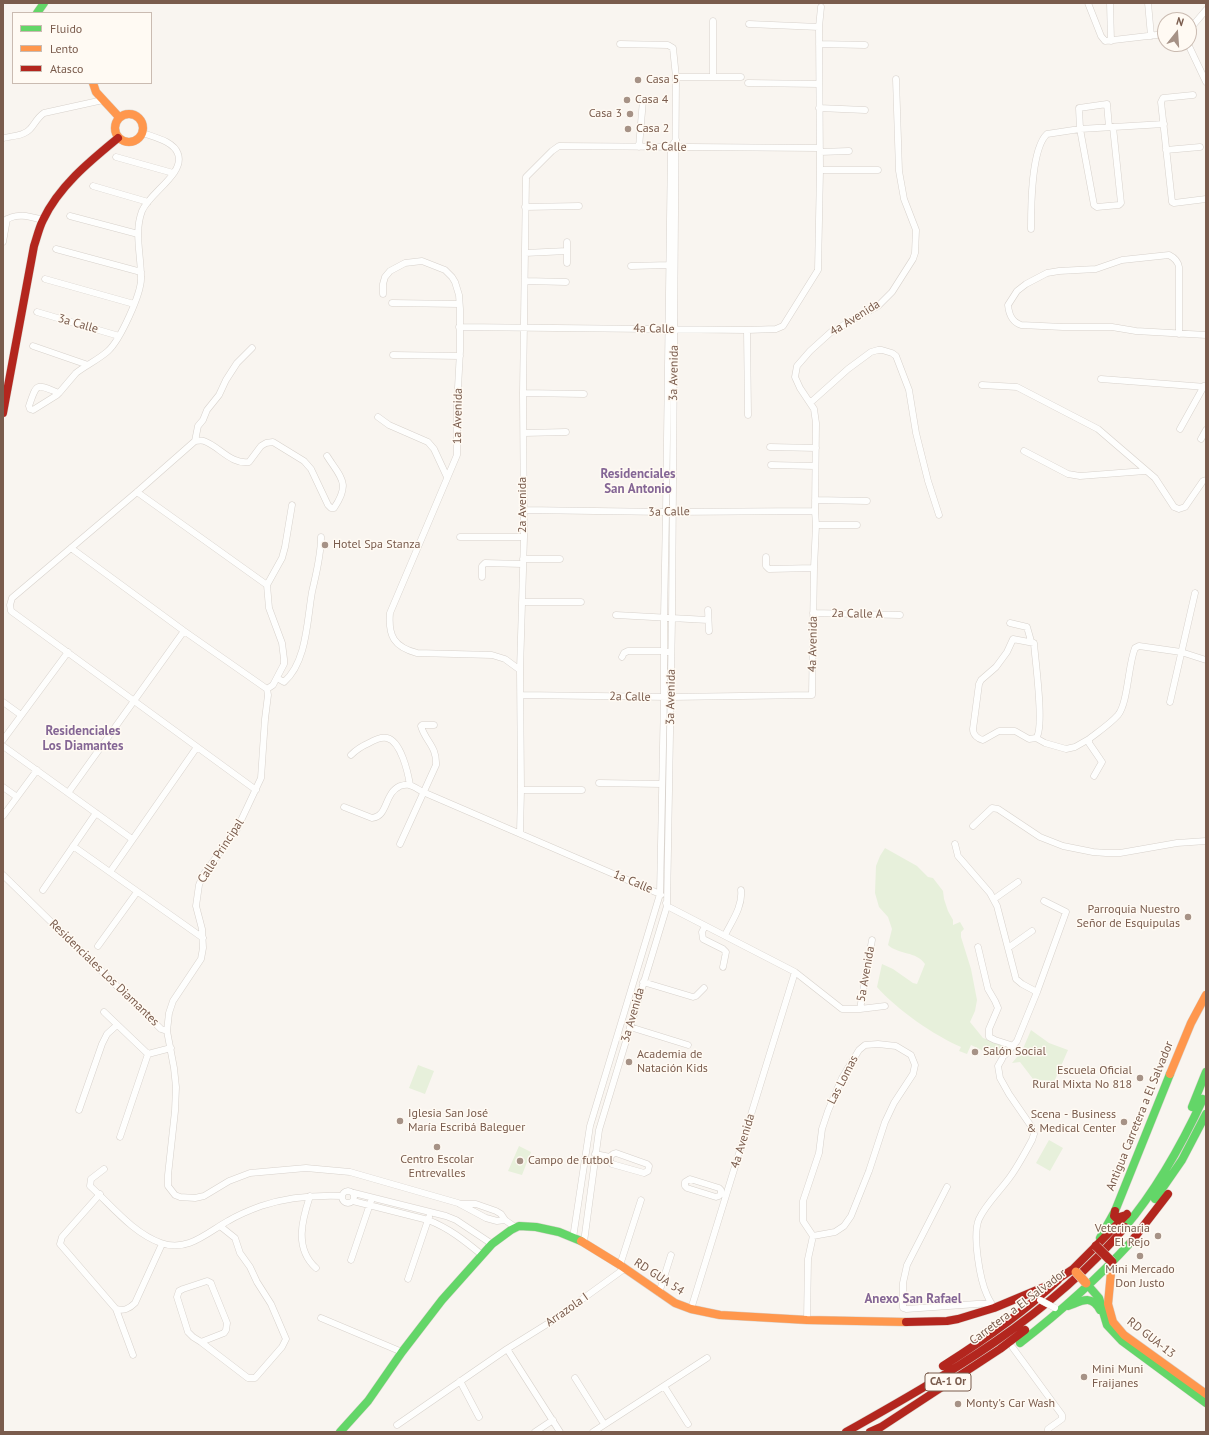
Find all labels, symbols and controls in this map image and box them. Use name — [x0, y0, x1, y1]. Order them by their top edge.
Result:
legend — [12, 12, 152, 84]
north arrow — [1157, 12, 1197, 52]
text: N — [1175, 14, 1186, 29]
text: Fluido — [50, 21, 82, 36]
text: Lento — [50, 41, 79, 56]
text: Atasco — [50, 61, 83, 76]
place label: Casa 5 — [646, 73, 679, 87]
marker: Casa 5 — [633, 75, 643, 85]
place label: Casa 4 — [635, 93, 668, 107]
marker: Casa 4 — [622, 95, 632, 105]
place label: Casa 3 — [589, 107, 622, 121]
marker: Casa 3 — [625, 109, 635, 119]
place label: Casa 2 — [636, 122, 669, 136]
marker: Casa 2 — [623, 124, 633, 134]
street label: 5a Calle — [645, 139, 687, 155]
street label: 4a Avenida — [827, 297, 883, 339]
street label: 3a Calle — [56, 311, 100, 337]
street label: 4a Calle — [633, 321, 675, 337]
street label: 3a Avenida — [666, 345, 682, 401]
street label: 1a Avenida — [450, 388, 466, 444]
district label: Residenciales San Antonio — [601, 466, 675, 497]
street label: 2a Avenida — [516, 477, 530, 533]
street label: 3a Calle — [648, 504, 690, 520]
place label: Hotel Spa Stanza — [333, 538, 421, 552]
marker: Hotel Spa Stanza — [320, 540, 330, 550]
street label: 2a Calle A — [831, 606, 883, 622]
street label: 4a Avenida — [805, 616, 821, 672]
street label: 3a Avenida — [663, 669, 679, 725]
street label: 2a Calle — [609, 689, 651, 705]
district label: Residenciales Los Diamantes — [43, 723, 123, 754]
street label: Calle Principal — [195, 816, 247, 886]
street label: 1a Calle — [611, 867, 655, 897]
place label: Parroquia Nuestro Señor de Esquipulas — [1076, 903, 1180, 931]
marker: Parroquia Nuestro Señor de Esquipulas — [1183, 912, 1193, 922]
street label: Residenciales Los Diamantes — [46, 917, 162, 1029]
street label: 5a Avenida — [854, 945, 878, 1003]
street label: 3a Avenida — [618, 986, 648, 1044]
street label: Antigua Carretera a El Salvador — [1103, 1039, 1177, 1193]
place label: Salón Social — [983, 1045, 1046, 1059]
marker: Salón Social — [970, 1047, 980, 1057]
place label: Academia de Natación Kids — [637, 1048, 708, 1076]
street label: Las Lomas — [825, 1053, 861, 1107]
marker: Academia de Natación Kids — [624, 1057, 634, 1067]
place label: Escuela Oficial Rural Mixta No 818 — [1032, 1064, 1132, 1092]
marker: Escuela Oficial Rural Mixta No 818 — [1135, 1073, 1145, 1083]
place label: Iglesia San José María Escribá Baleguer — [408, 1107, 525, 1135]
place label: Scena - Business & Medical Center — [1026, 1108, 1116, 1136]
street label: 4a Avenida — [728, 1112, 758, 1170]
marker: Iglesia San José María Escribá Baleguer — [395, 1116, 405, 1126]
marker: Scena - Business & Medical Center — [1119, 1117, 1129, 1127]
marker: Centro Escolar Entrevalles — [432, 1142, 442, 1152]
place label: Centro Escolar Entrevalles — [400, 1153, 474, 1181]
place label: Campo de futbol — [528, 1154, 613, 1168]
marker: Campo de futbol — [515, 1156, 525, 1166]
place label: Veterinaria El Rejo — [1095, 1222, 1150, 1250]
marker: Veterinaria El Rejo — [1153, 1231, 1163, 1241]
marker: Mini Mercado Don Justo — [1135, 1251, 1145, 1261]
street label: RD GUA 54 — [631, 1256, 687, 1298]
place label: Mini Mercado Don Justo — [1105, 1263, 1175, 1291]
street label: Carretera a El Salvador — [967, 1266, 1069, 1348]
street label: Arrazola I — [543, 1290, 591, 1330]
district label: Anexo San Rafael — [864, 1291, 962, 1307]
street label: RD GUA-13 — [1124, 1315, 1178, 1361]
place label: Mini Muni Fraijanes — [1092, 1363, 1143, 1391]
marker: Mini Muni Fraijanes — [1079, 1372, 1089, 1382]
road number: CA-1 Or — [925, 1373, 971, 1391]
place label: Monty's Car Wash — [966, 1397, 1055, 1411]
marker: Monty's Car Wash — [953, 1399, 963, 1409]

